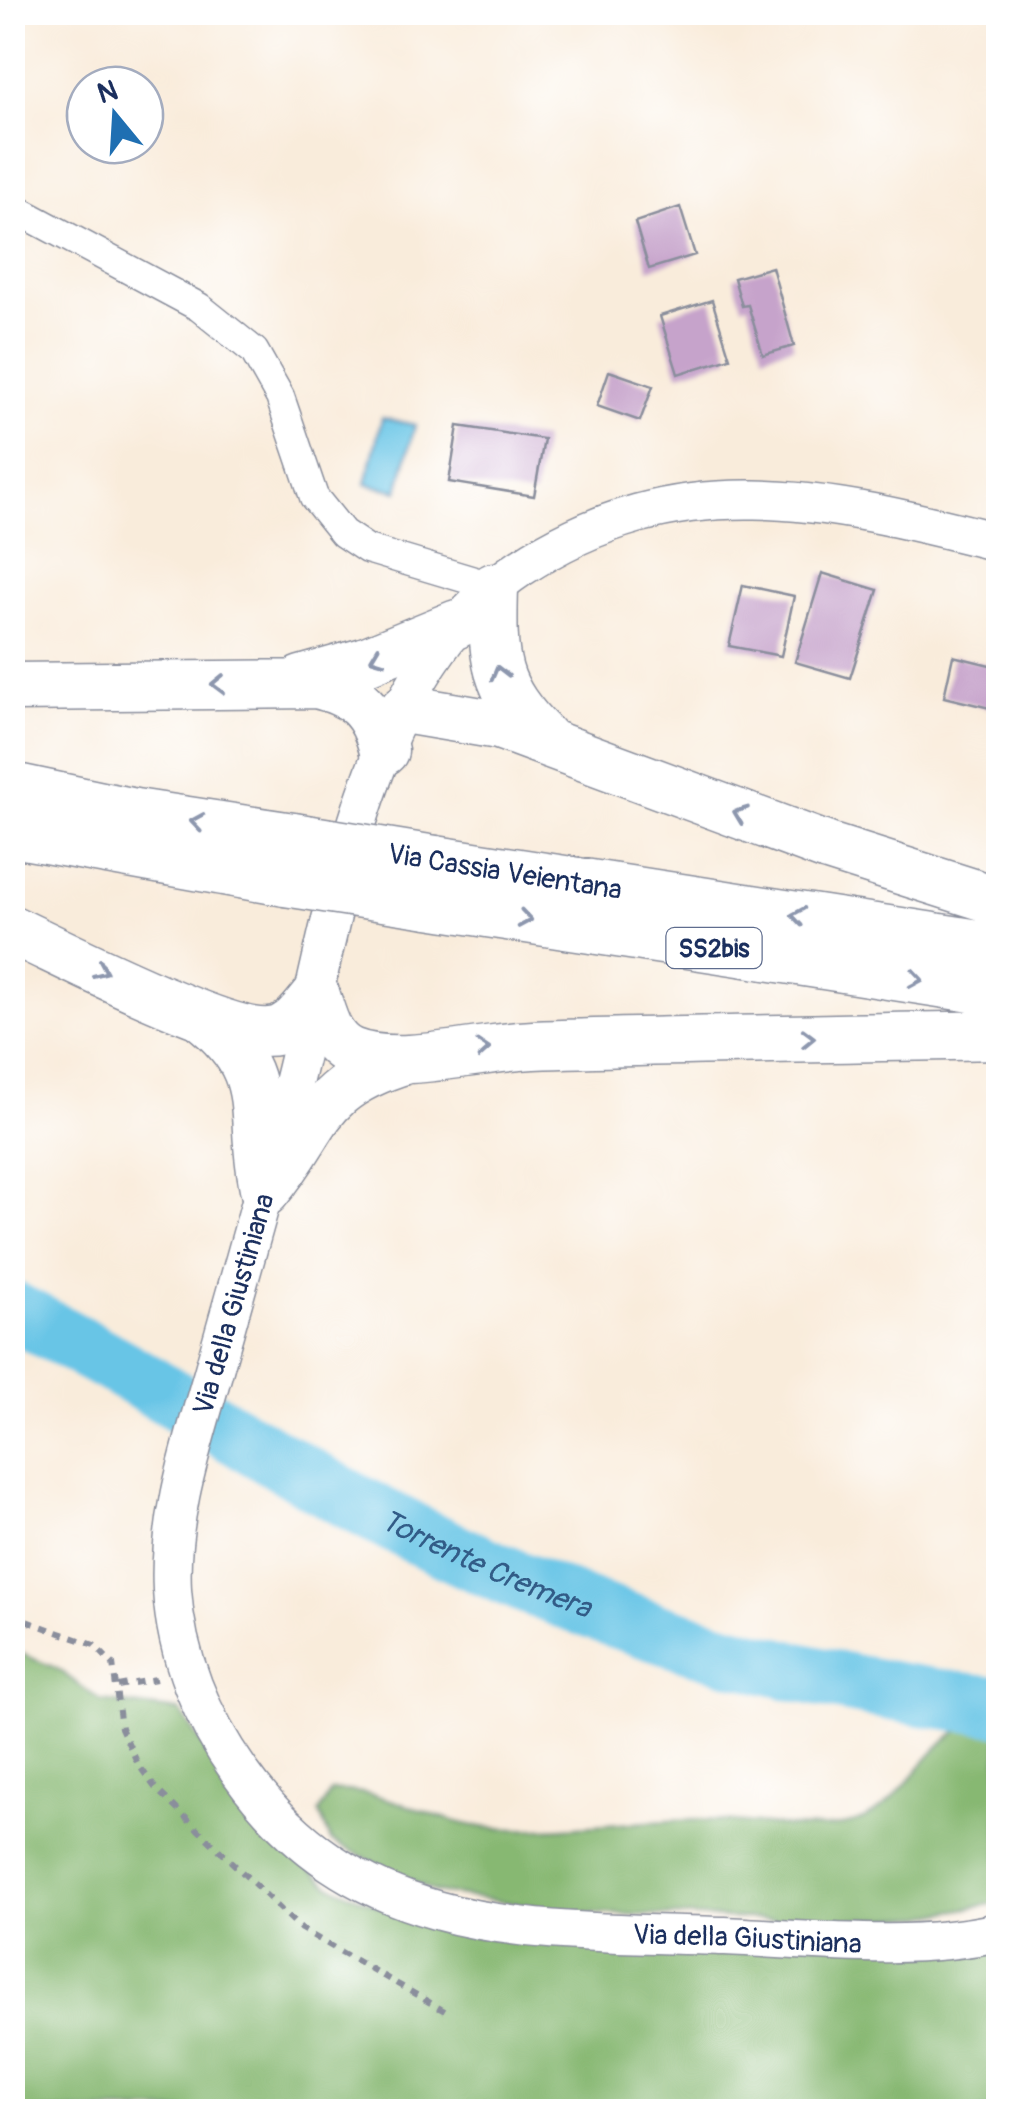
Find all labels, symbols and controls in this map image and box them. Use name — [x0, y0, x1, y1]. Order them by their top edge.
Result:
north arrow — [65, 65, 165, 165]
text: N — [93, 73, 122, 112]
one-way arrow — [369, 645, 386, 666]
one-way arrow — [489, 665, 510, 682]
one-way arrow — [209, 673, 225, 694]
one-way arrow — [733, 805, 750, 826]
one-way arrow — [188, 813, 205, 834]
street label: Via Cassia Veientana — [385, 837, 625, 908]
one-way arrow — [790, 907, 807, 928]
one-way arrow — [517, 908, 534, 929]
road number: SS2bis — [666, 928, 762, 968]
one-way arrow — [91, 958, 109, 978]
one-way arrow — [907, 968, 924, 989]
one-way arrow — [801, 1028, 817, 1049]
one-way arrow — [476, 1038, 492, 1060]
street label: Via della Giustiniana — [186, 1189, 283, 1419]
water label: Torrente Cremera — [375, 1502, 598, 1627]
street label: Via della Giustiniana — [632, 1918, 862, 1962]

